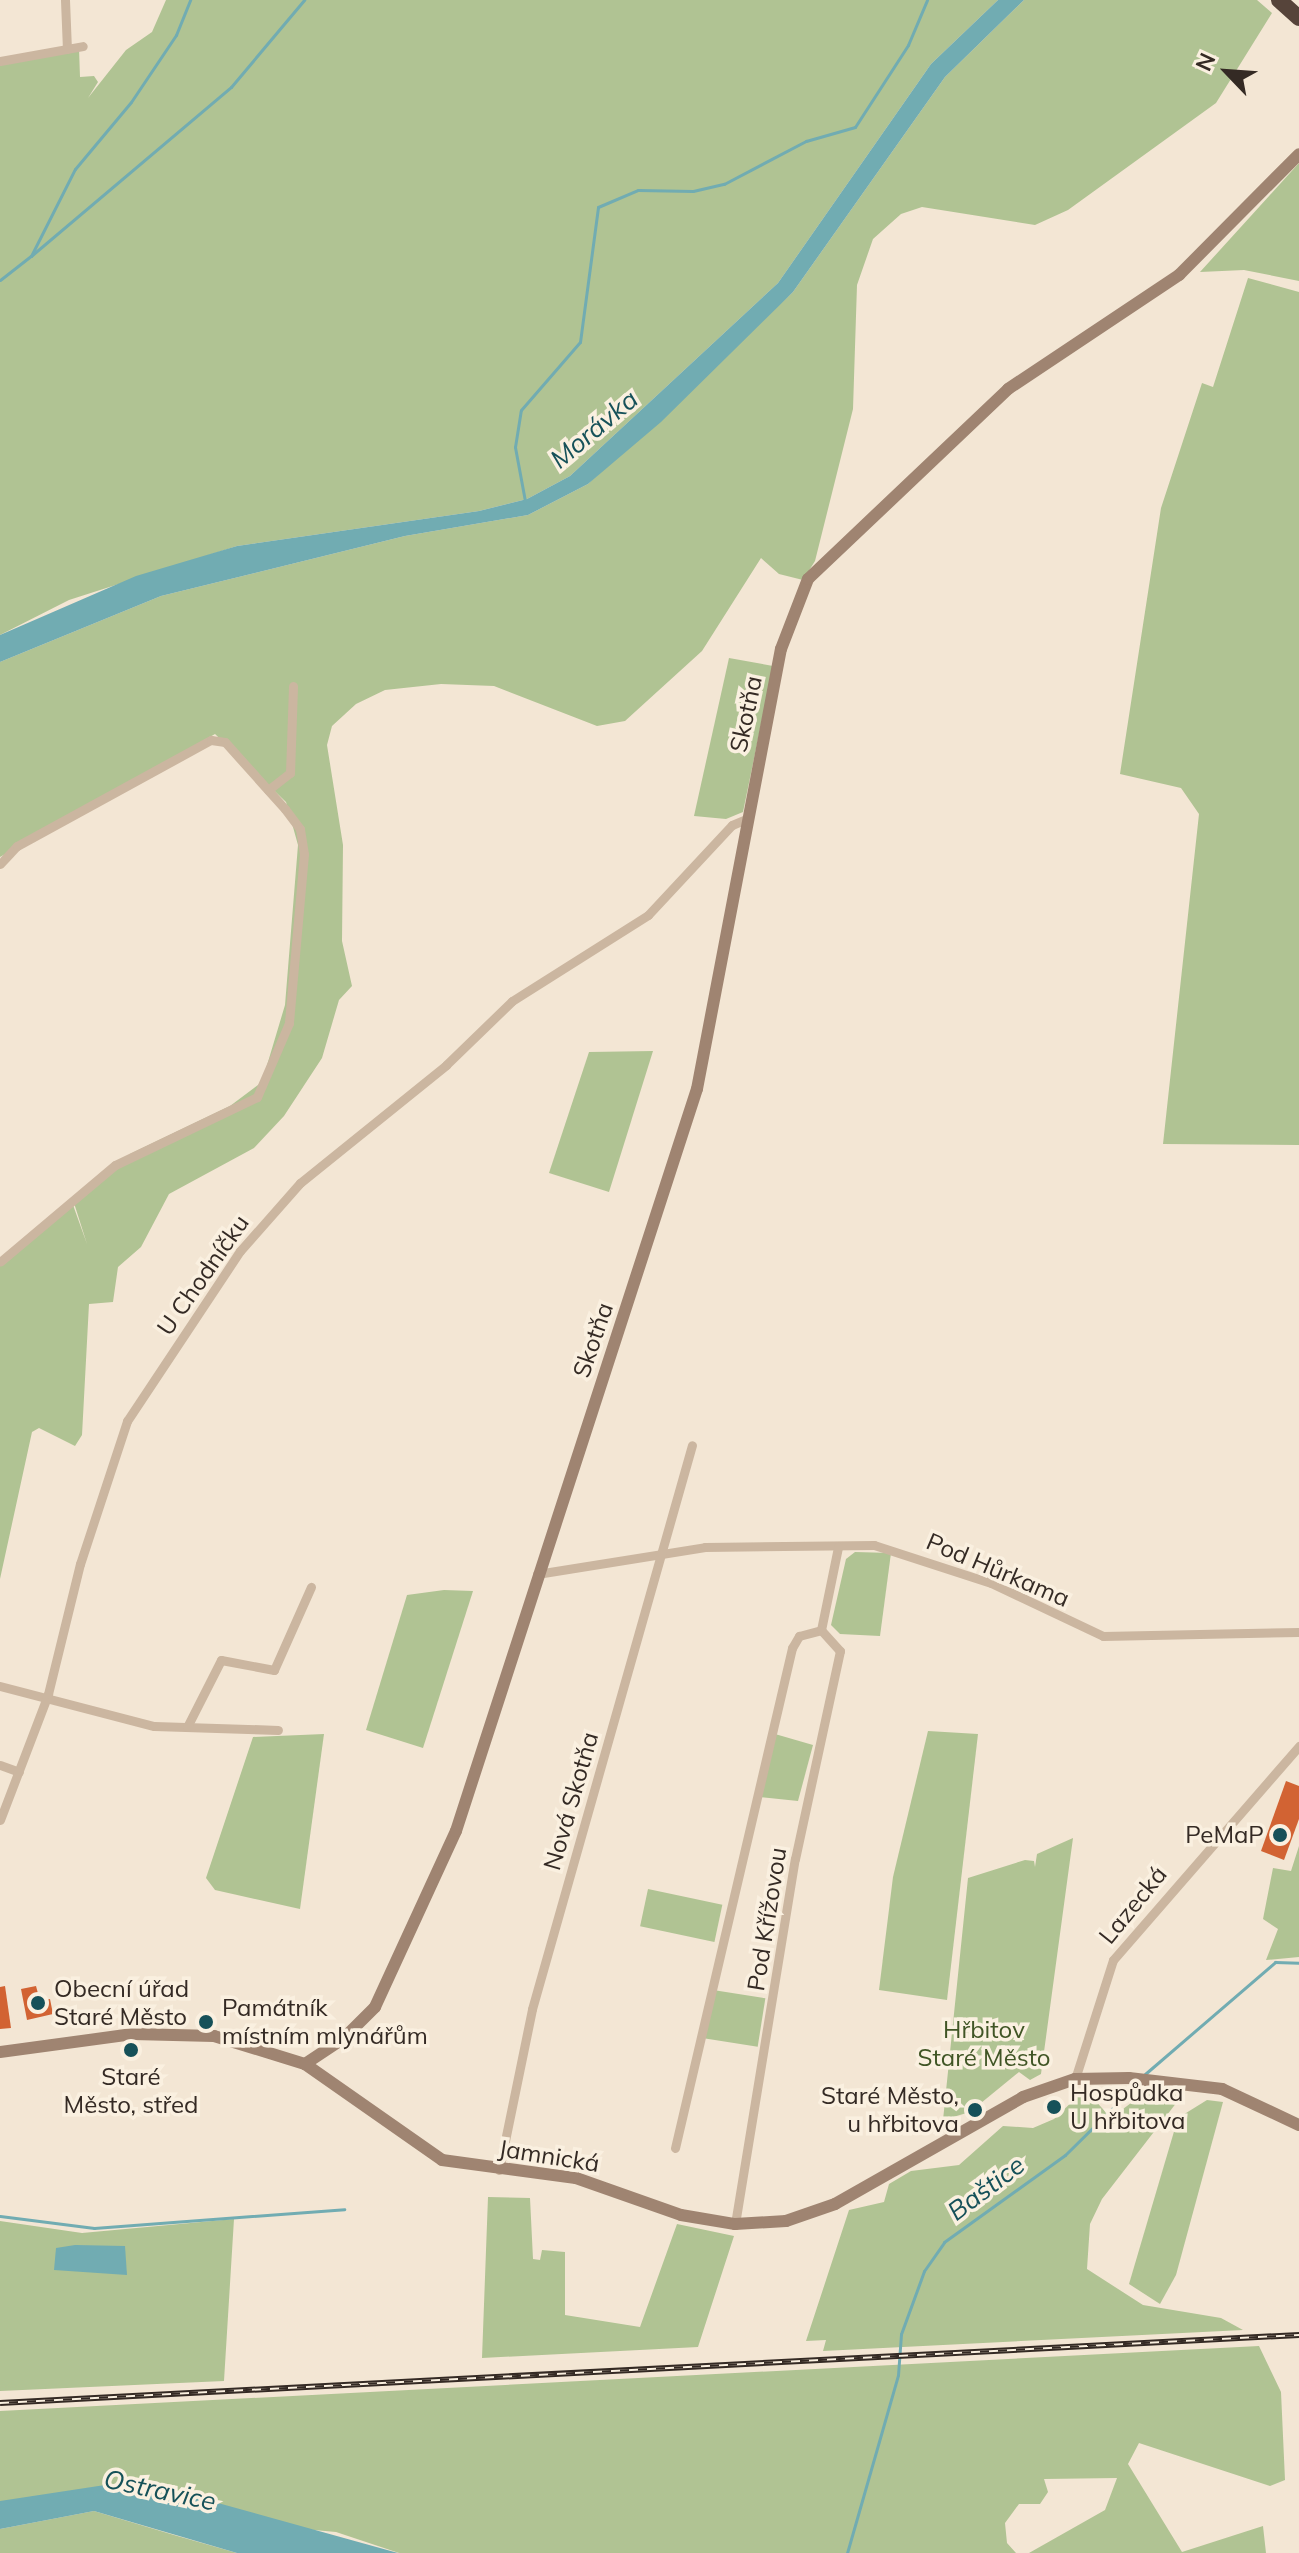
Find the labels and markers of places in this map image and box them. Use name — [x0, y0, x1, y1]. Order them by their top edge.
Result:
place label: PeMaP — [1185, 1821, 1264, 1849]
marker: PeMaP — [1271, 1826, 1289, 1844]
place label: Obecní úřad Staré Město — [54, 1975, 189, 2031]
marker: Obecní úřad Staré Město — [29, 1994, 47, 2012]
place label: Památník místním mlynářům — [222, 1994, 428, 2050]
marker: Památník místním mlynářům — [197, 2013, 215, 2031]
marker: Staré Město, střed — [122, 2041, 140, 2059]
place label: Staré Město, střed — [64, 2063, 198, 2119]
place label: Hospůdka U hřbitova — [1070, 2079, 1185, 2135]
place label: Staré Město, u hřbitova — [821, 2082, 959, 2138]
marker: Hospůdka U hřbitova — [1045, 2098, 1063, 2116]
marker: Staré Město, u hřbitova — [966, 2101, 984, 2119]

